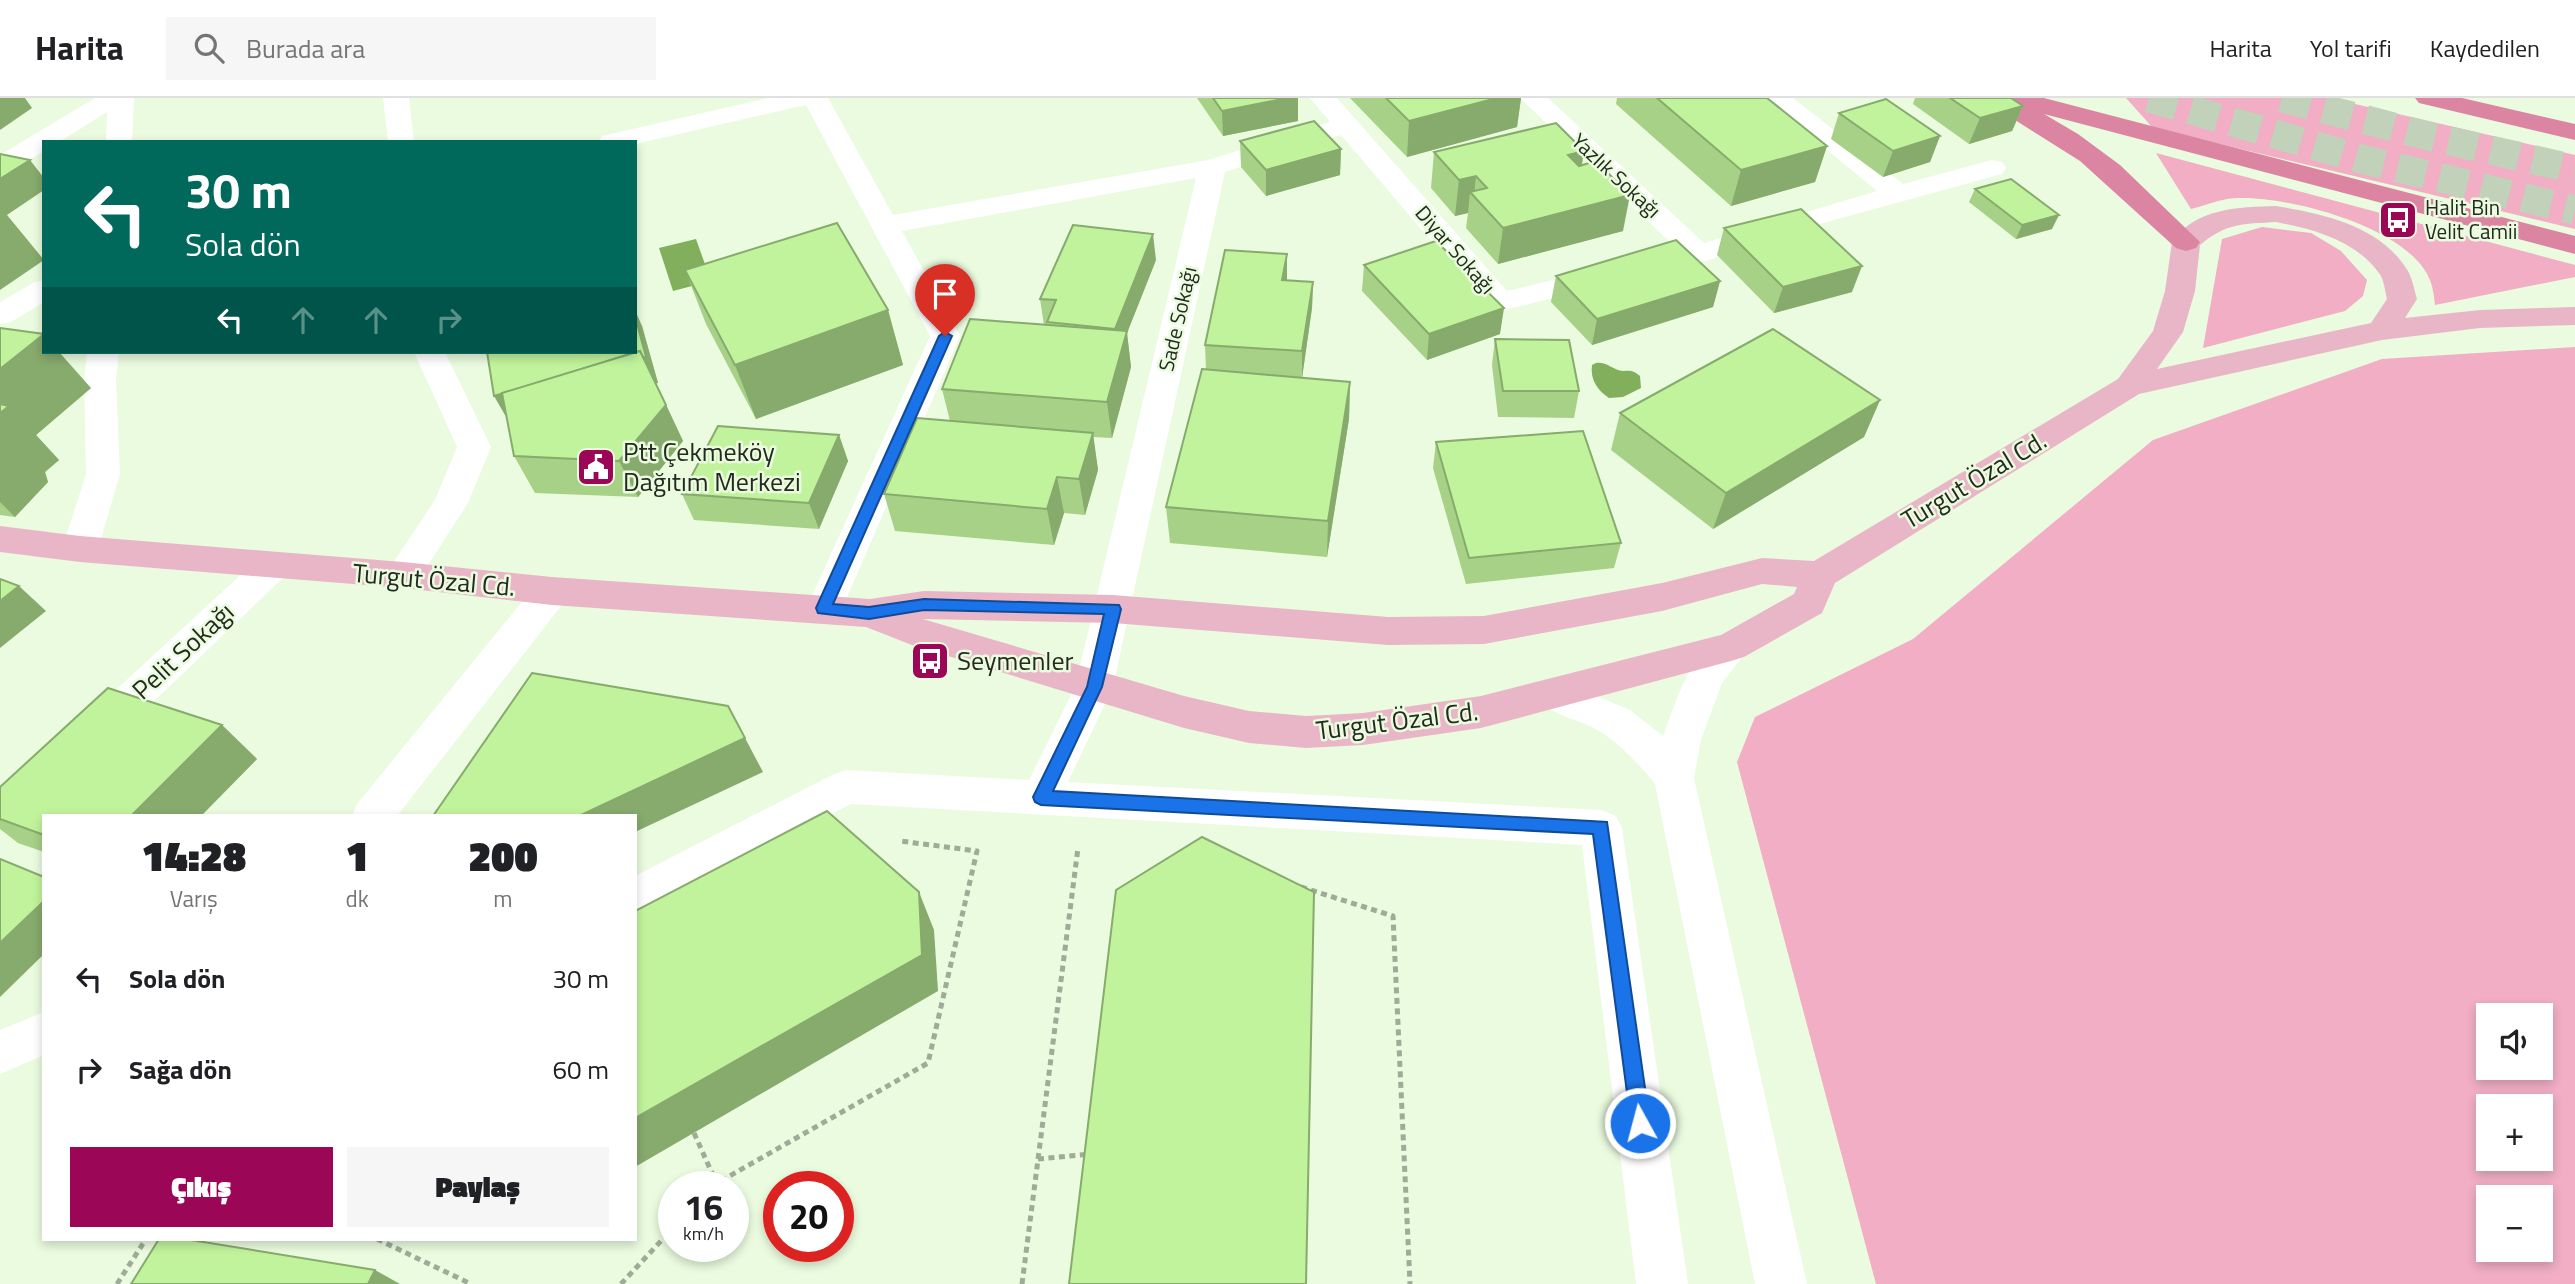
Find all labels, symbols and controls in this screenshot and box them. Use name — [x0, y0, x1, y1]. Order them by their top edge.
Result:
search box — [166, 17, 656, 80]
text: Harita — [35, 23, 124, 73]
icon: search — [190, 29, 228, 67]
text: Burada ara — [246, 29, 365, 68]
text: Harita — [2210, 30, 2272, 66]
text: Yol tarifi — [2310, 30, 2392, 66]
text: Kaydedilen — [2430, 30, 2540, 66]
street label: Yazlık Sokağı — [1565, 125, 1669, 225]
text: 30 m — [185, 152, 292, 227]
icon: left — [70, 168, 161, 259]
place label: Halit Bin Velit Camii — [2425, 191, 2517, 247]
street label: Diyar Sokağı — [1408, 198, 1504, 301]
bus stop icon: Halit Bin Velit Camii — [2377, 199, 2419, 241]
text: Sola dön — [185, 220, 301, 268]
street label: Sade Sokağı — [1149, 263, 1205, 374]
pin — [915, 264, 975, 336]
icon: arrive — [926, 275, 964, 313]
icon: left — [211, 301, 249, 339]
icon: ahead — [284, 301, 322, 339]
icon: ahead — [357, 301, 395, 339]
icon: right — [430, 301, 468, 339]
street label: Turgut Özal Cd. — [1894, 421, 2054, 538]
place label: Ptt Çekmeköy Dağıtım Merkezi — [623, 432, 801, 501]
public building icon: Ptt Çekmeköy Dağıtım Merkezi — [575, 446, 617, 488]
street label: Turgut Özal Cd. — [351, 553, 517, 606]
street label: Pelit Sokağı — [123, 593, 243, 708]
bus stop icon: Seymenler — [909, 640, 951, 682]
place label: Seymenler — [957, 641, 1074, 680]
street label: Turgut Özal Cd. — [1314, 691, 1480, 750]
text: 14:28 — [142, 823, 246, 887]
text: 1 — [346, 823, 369, 887]
text: 200 — [468, 823, 538, 887]
text: Varış — [170, 881, 218, 916]
text: dk — [346, 881, 369, 916]
text: m — [493, 881, 512, 916]
text: Sola dön — [129, 959, 226, 998]
text: 30 m — [552, 959, 609, 998]
icon: left — [70, 960, 108, 998]
map controls — [2476, 1003, 2553, 1262]
button: sound — [2476, 1003, 2553, 1080]
text: Sağa dön — [129, 1050, 232, 1089]
text: 60 m — [552, 1050, 609, 1089]
icon: right — [70, 1051, 108, 1089]
position arrow — [1603, 1086, 1677, 1160]
button: + — [2476, 1094, 2553, 1171]
button: Çıkış — [70, 1147, 333, 1227]
button: Paylaş — [347, 1147, 609, 1227]
speed limit sign: 20 — [763, 1171, 854, 1262]
text: 16 — [684, 1180, 723, 1234]
button: − — [2476, 1185, 2553, 1262]
text: km/h — [683, 1220, 724, 1247]

